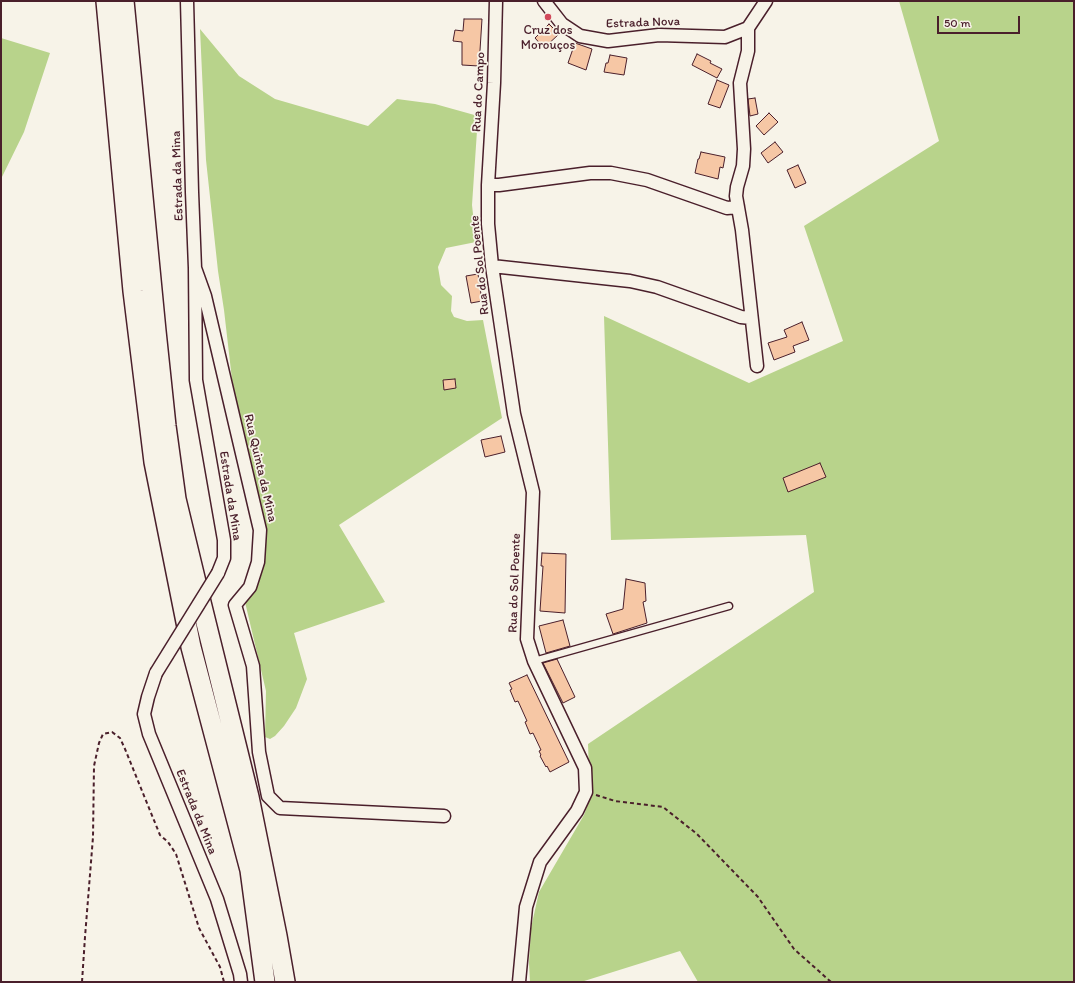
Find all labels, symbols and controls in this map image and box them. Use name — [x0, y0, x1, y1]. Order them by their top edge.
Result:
scale bar — [939, 8, 1022, 34]
marker: Cruz dos Morouços — [543, 12, 553, 22]
street label: Estrada Nova — [606, 14, 680, 32]
text: 50 m — [944, 16, 970, 30]
place label: Cruz dos Morouços — [521, 23, 575, 54]
street label: Rua do Campo — [469, 52, 489, 132]
street label: Estrada da Mina — [169, 131, 187, 221]
street label: Rua do Sol Poente — [467, 214, 493, 316]
street label: Rua Quinta da Mina — [240, 412, 280, 524]
street label: Estrada da Mina — [215, 450, 245, 542]
street label: Rua do Sol Poente — [505, 533, 525, 633]
street label: Estrada da Mina — [172, 767, 220, 857]

